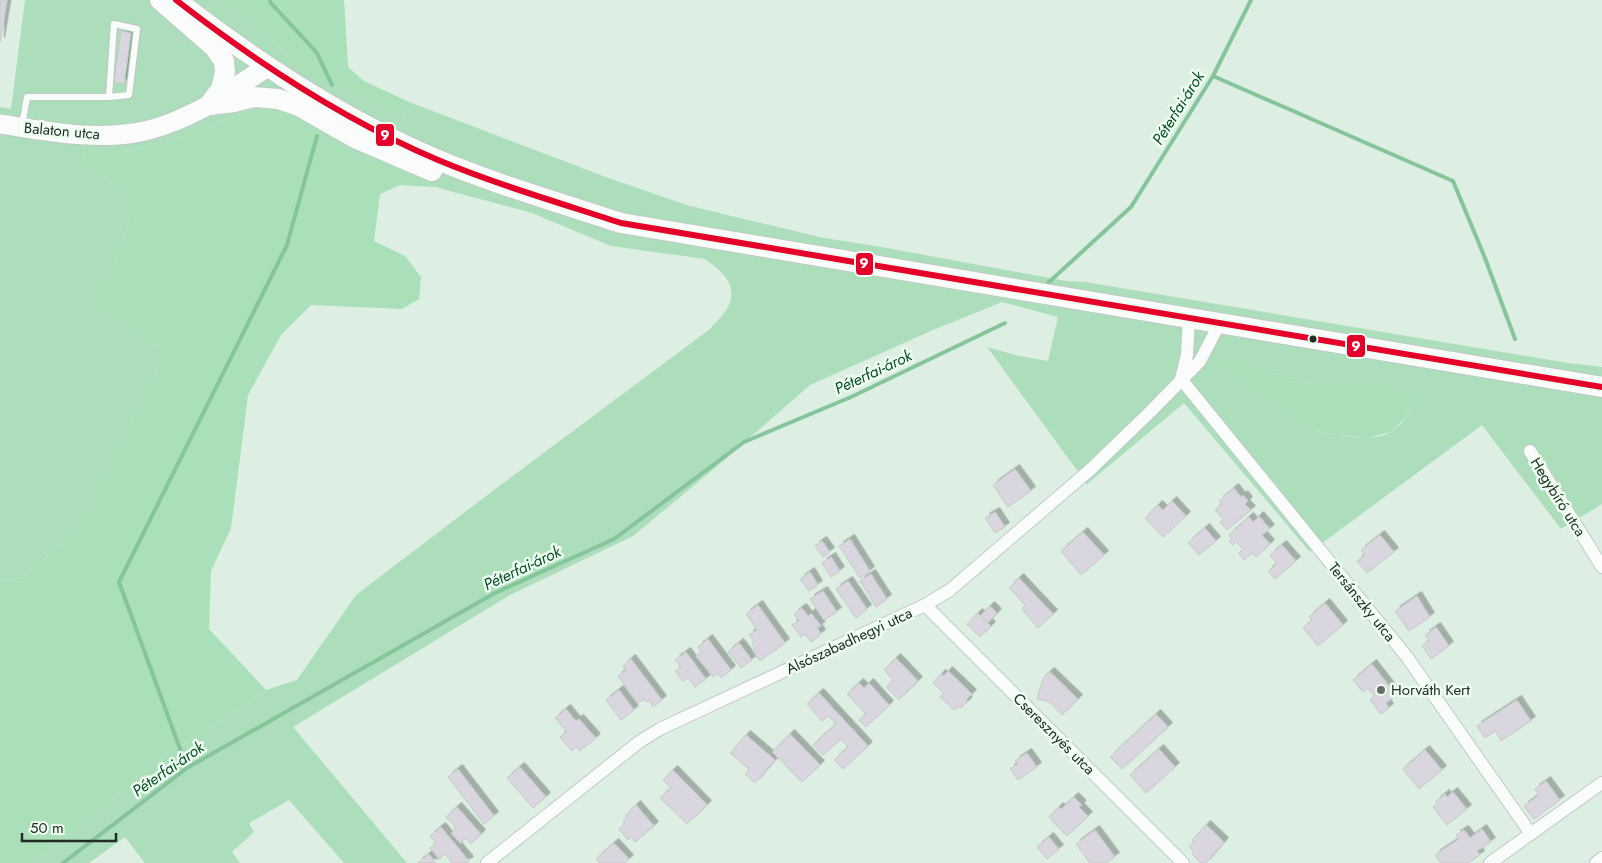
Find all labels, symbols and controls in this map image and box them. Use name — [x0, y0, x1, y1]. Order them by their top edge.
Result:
water label: Péterfai-árok — [1146, 66, 1210, 149]
street label: Balaton utca — [23, 117, 101, 145]
line badge: 9 — [375, 123, 395, 147]
text: 9 — [380, 125, 390, 145]
line badge: 9 — [855, 252, 874, 276]
text: 9 — [859, 253, 869, 273]
unlabelled marker — [1308, 334, 1318, 344]
line badge: 9 — [1346, 334, 1366, 358]
text: 9 — [1351, 336, 1361, 356]
water label: Péterfai-árok — [831, 344, 916, 400]
street label: Hegybíró utca — [1525, 453, 1591, 541]
water label: Péterfai-árok — [480, 540, 565, 596]
street label: Tersánszky utca — [1323, 558, 1401, 646]
street label: Alsószabadhegyi utca — [782, 602, 916, 680]
place label: Horváth Kert — [1391, 679, 1470, 701]
marker: Horváth Kert — [1375, 684, 1387, 696]
street label: Cseresznyés utca — [1008, 688, 1100, 780]
water label: Péterfai-árok — [127, 735, 210, 802]
scale bar — [22, 810, 116, 842]
text: 50 m — [30, 817, 64, 839]

